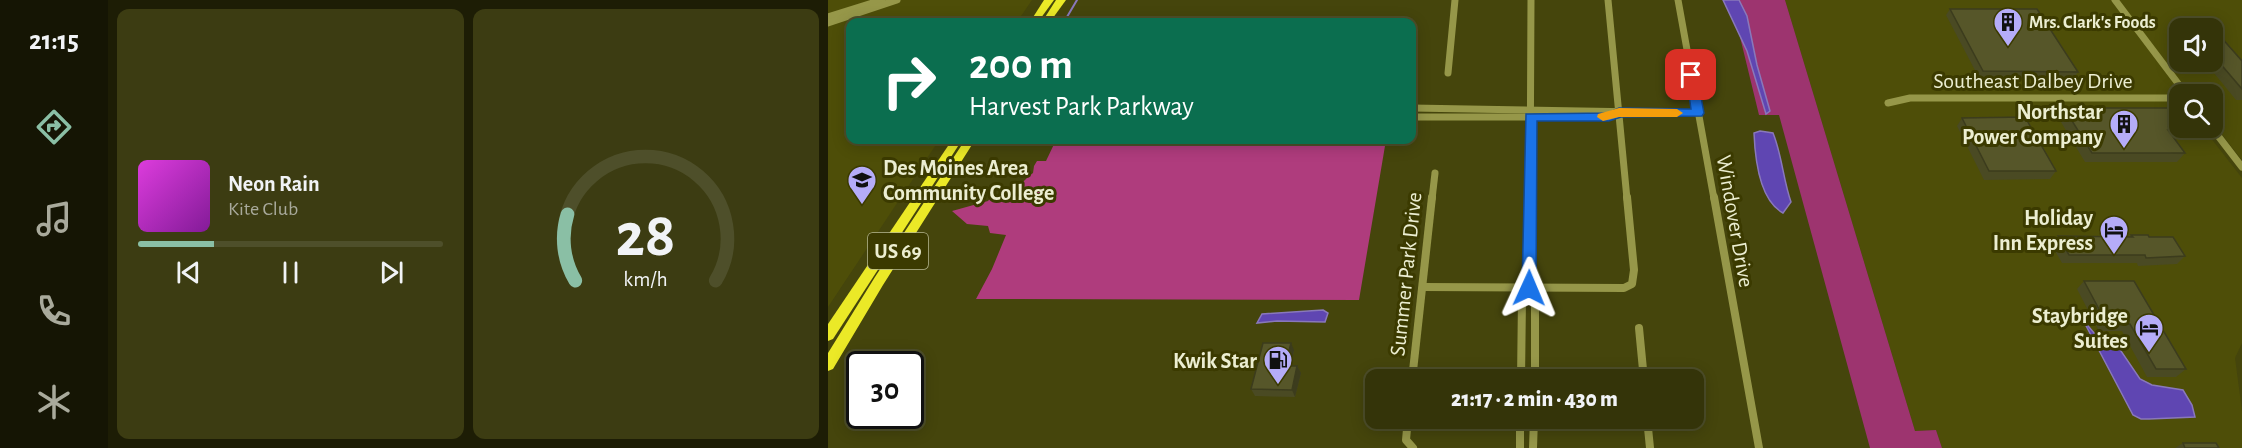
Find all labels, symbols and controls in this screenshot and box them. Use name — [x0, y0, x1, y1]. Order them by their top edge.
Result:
building icon: Mrs. Clark's Foods — [1992, 6, 2024, 48]
place label: Mrs. Clark's Foods — [2029, 14, 2156, 32]
map controls — [2169, 18, 2223, 138]
button: sound — [2169, 18, 2223, 72]
text: 21:15 — [29, 27, 79, 54]
icon: right — [870, 42, 948, 120]
text: 200 m — [969, 44, 1073, 86]
pin — [1665, 49, 1716, 100]
icon: arrive — [1674, 58, 1707, 91]
street label: Southeast Dalbey Drive — [1933, 70, 2133, 92]
button: search — [2169, 84, 2223, 138]
text: Harvest Park Parkway — [969, 93, 1194, 120]
place label: Northstar Power Company — [1962, 101, 2103, 149]
icon: directions — [33, 106, 75, 148]
building icon: Northstar Power Company — [2108, 108, 2140, 150]
street label: Windover Drive — [1713, 153, 1757, 289]
place label: Des Moines Area Community College — [883, 157, 1054, 205]
school or university icon: Des Moines Area Community College — [846, 164, 878, 206]
text: Neon Rain — [228, 173, 320, 195]
street label: Summer Park Drive — [1386, 191, 1426, 357]
icon: music — [33, 198, 75, 240]
text: Kite Club — [228, 199, 298, 219]
text: 28 — [616, 205, 676, 267]
place label: Holiday Inn Express — [1993, 207, 2093, 254]
hotel icon: Holiday Inn Express — [2098, 214, 2130, 256]
road number: US 69 — [868, 233, 928, 269]
icon: previous — [172, 256, 205, 289]
icon: pause — [274, 256, 307, 289]
icon: next — [375, 256, 408, 289]
position arrow — [1497, 256, 1561, 320]
text: km/h — [624, 269, 668, 290]
icon: phone — [33, 290, 75, 332]
place label: Staybridge Suites — [2032, 305, 2128, 352]
hotel icon: Staybridge Suites — [2133, 312, 2165, 354]
fuel station icon: Kwik Star — [1262, 344, 1294, 386]
place label: Kwik Star — [1173, 350, 1257, 372]
speed limit sign: 30 — [846, 351, 924, 429]
icon: climate — [33, 381, 75, 423]
text: 21:17 · 2 min · 430 m — [1451, 388, 1618, 410]

